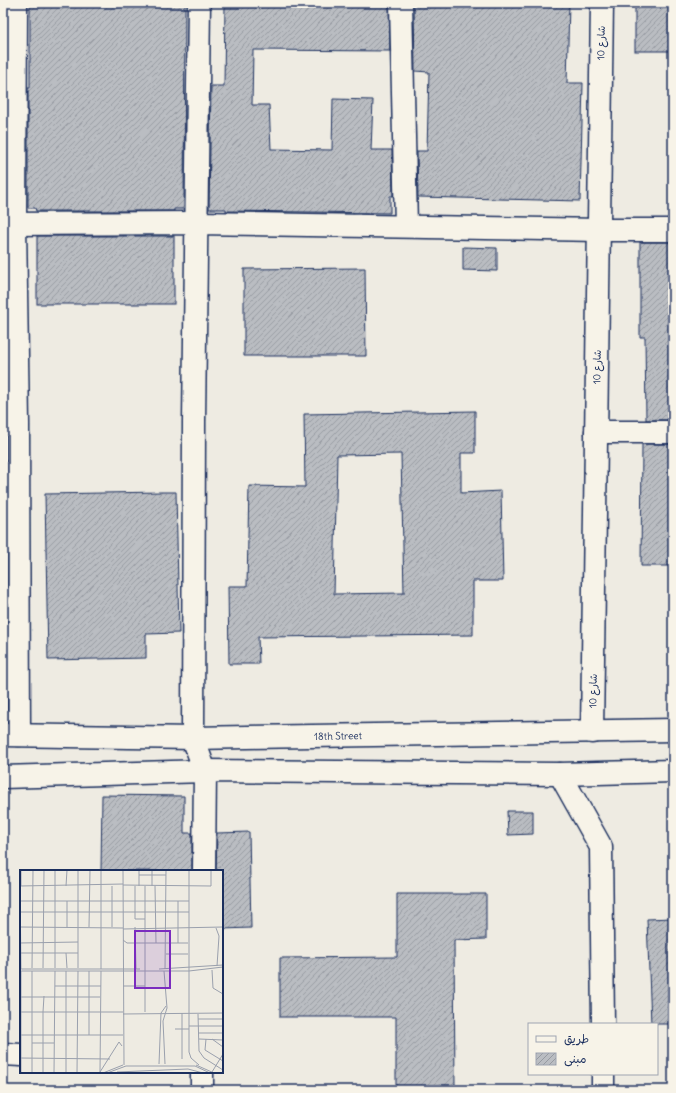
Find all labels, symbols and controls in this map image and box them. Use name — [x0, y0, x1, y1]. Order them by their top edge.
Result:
street label: شارع 10 — [594, 25, 609, 60]
street label: شارع 10 — [590, 349, 605, 384]
street label: شارع 10 — [586, 673, 601, 708]
street label: 18th Street — [314, 729, 363, 743]
inset map — [20, 870, 223, 1073]
legend — [528, 1023, 658, 1075]
text: طريق — [564, 1031, 589, 1046]
text: مبنى — [564, 1051, 587, 1067]

